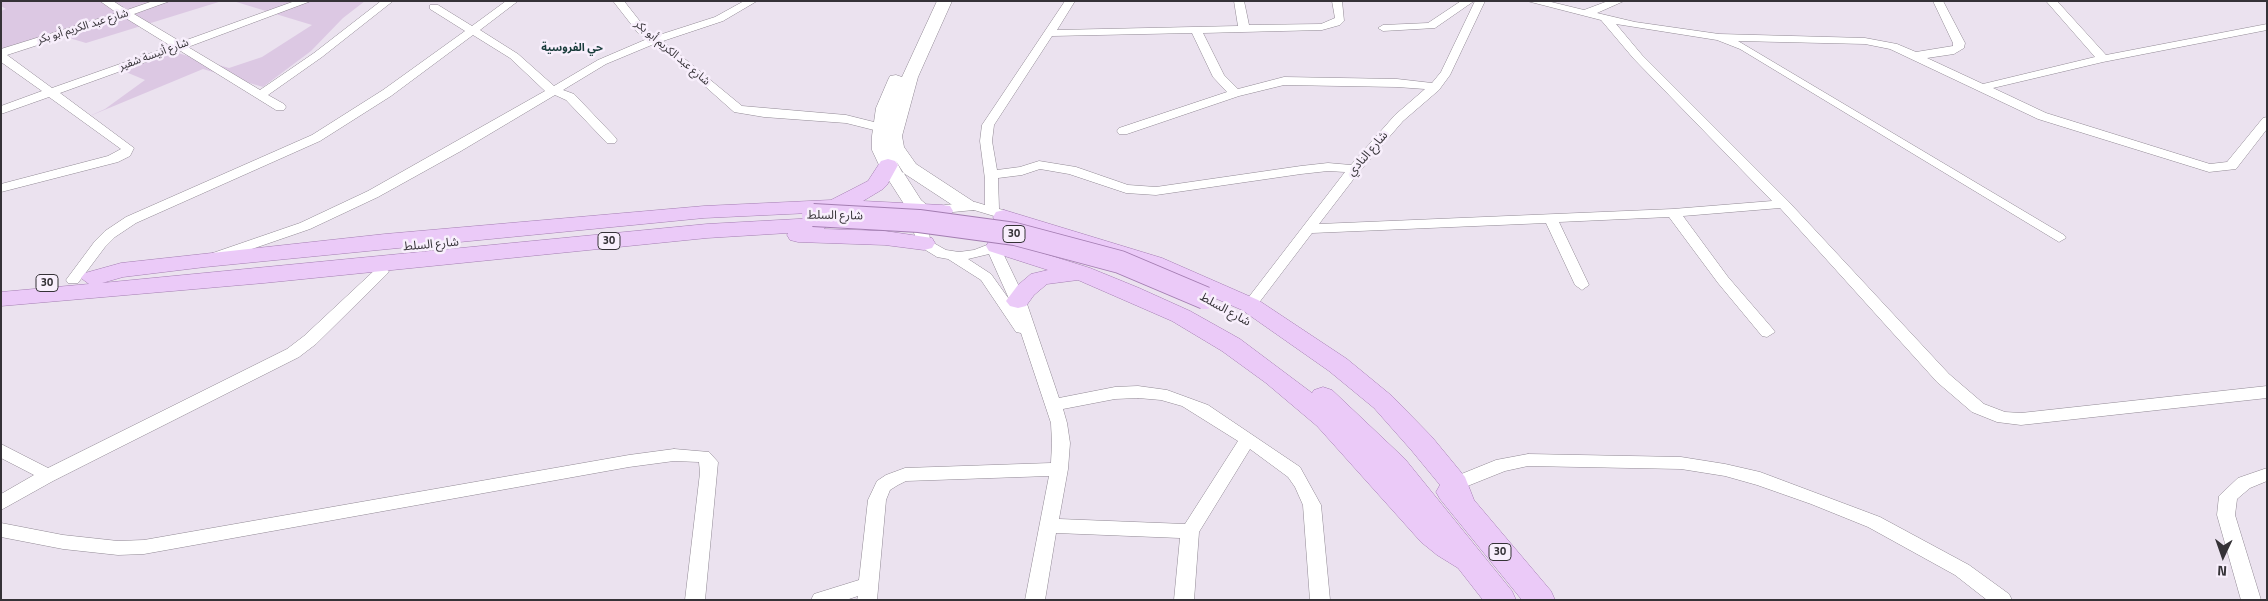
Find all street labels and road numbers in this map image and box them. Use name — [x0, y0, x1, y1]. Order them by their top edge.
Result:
street label: شارع عبد الكريم أبو بكر — [36, 7, 130, 47]
street label: شارع عبد الكريم أبو بكر — [632, 18, 712, 88]
street label: شارع أنيسة شقير — [117, 36, 191, 74]
street label: شارع النادي — [1345, 129, 1391, 179]
street label: شارع السلط — [807, 208, 863, 224]
road number: 30 — [1003, 225, 1025, 242]
road number: 30 — [598, 232, 620, 250]
street label: شارع السلط — [403, 235, 459, 255]
road number: 30 — [36, 274, 58, 292]
street label: شارع السلط — [1197, 290, 1253, 330]
road number: 30 — [1489, 544, 1511, 560]

